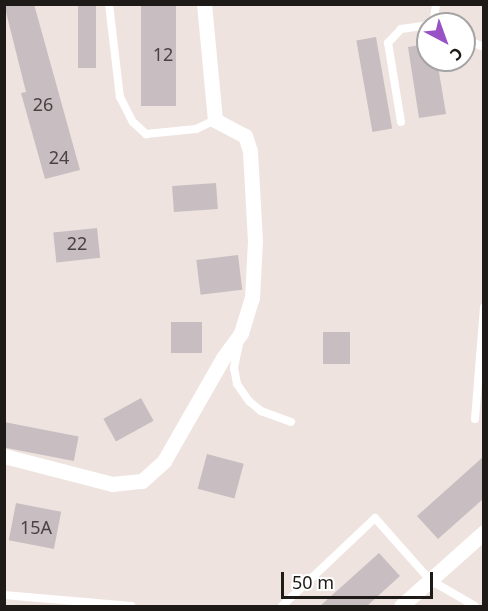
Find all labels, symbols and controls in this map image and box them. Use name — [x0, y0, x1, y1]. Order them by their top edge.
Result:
north arrow — [416, 12, 476, 72]
text: С — [445, 42, 468, 66]
house number: 12 — [153, 43, 173, 65]
house number: 26 — [33, 93, 53, 115]
house number: 24 — [49, 146, 69, 168]
house number: 22 — [67, 232, 87, 254]
house number: 15А — [20, 516, 52, 538]
scale bar — [284, 560, 436, 598]
text: 50 m — [292, 570, 334, 594]

